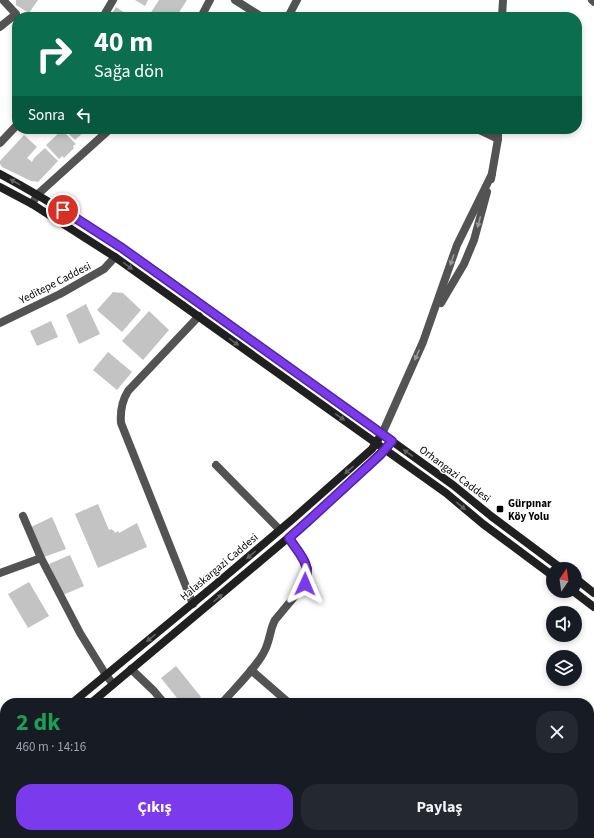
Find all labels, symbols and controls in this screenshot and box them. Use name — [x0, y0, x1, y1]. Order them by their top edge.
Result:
text: 40 m — [94, 22, 153, 62]
icon: right — [28, 28, 80, 80]
text: Sağa dön — [94, 59, 164, 84]
icon: left — [73, 104, 95, 126]
text: Sonra — [28, 105, 65, 126]
one-way arrow — [9, 179, 21, 185]
pin — [46, 193, 80, 227]
icon: arrive — [52, 199, 74, 221]
one-way arrow — [476, 216, 482, 228]
one-way arrow — [449, 254, 455, 266]
street label: Yeditepe Caddesi — [16, 258, 93, 308]
one-way arrow — [123, 262, 134, 270]
one-way arrow — [229, 338, 239, 346]
one-way arrow — [414, 349, 420, 360]
one-way arrow — [335, 413, 345, 421]
street label: Orhangazi Caddesi — [416, 442, 494, 506]
one-way arrow — [403, 449, 414, 457]
one-way arrow — [344, 465, 354, 475]
place label: Gürpınar Köy Yolu — [508, 496, 552, 524]
one-way arrow — [456, 501, 467, 510]
marker: Gürpınar Köy Yolu — [495, 504, 505, 514]
street label: Halaskargazi Caddesi — [177, 530, 261, 604]
one-way arrow — [245, 551, 256, 560]
north arrow — [546, 562, 582, 598]
map controls — [546, 562, 582, 686]
position arrow — [284, 563, 326, 605]
one-way arrow — [212, 593, 223, 602]
button: sound — [546, 606, 582, 642]
one-way arrow — [145, 634, 156, 643]
button: layers — [546, 650, 582, 686]
text: 2 dk — [16, 705, 60, 740]
button: close — [536, 711, 578, 753]
text: 460 m · 14:16 — [16, 738, 86, 756]
button: Çıkış — [16, 784, 293, 830]
button: Paylaş — [301, 784, 578, 830]

